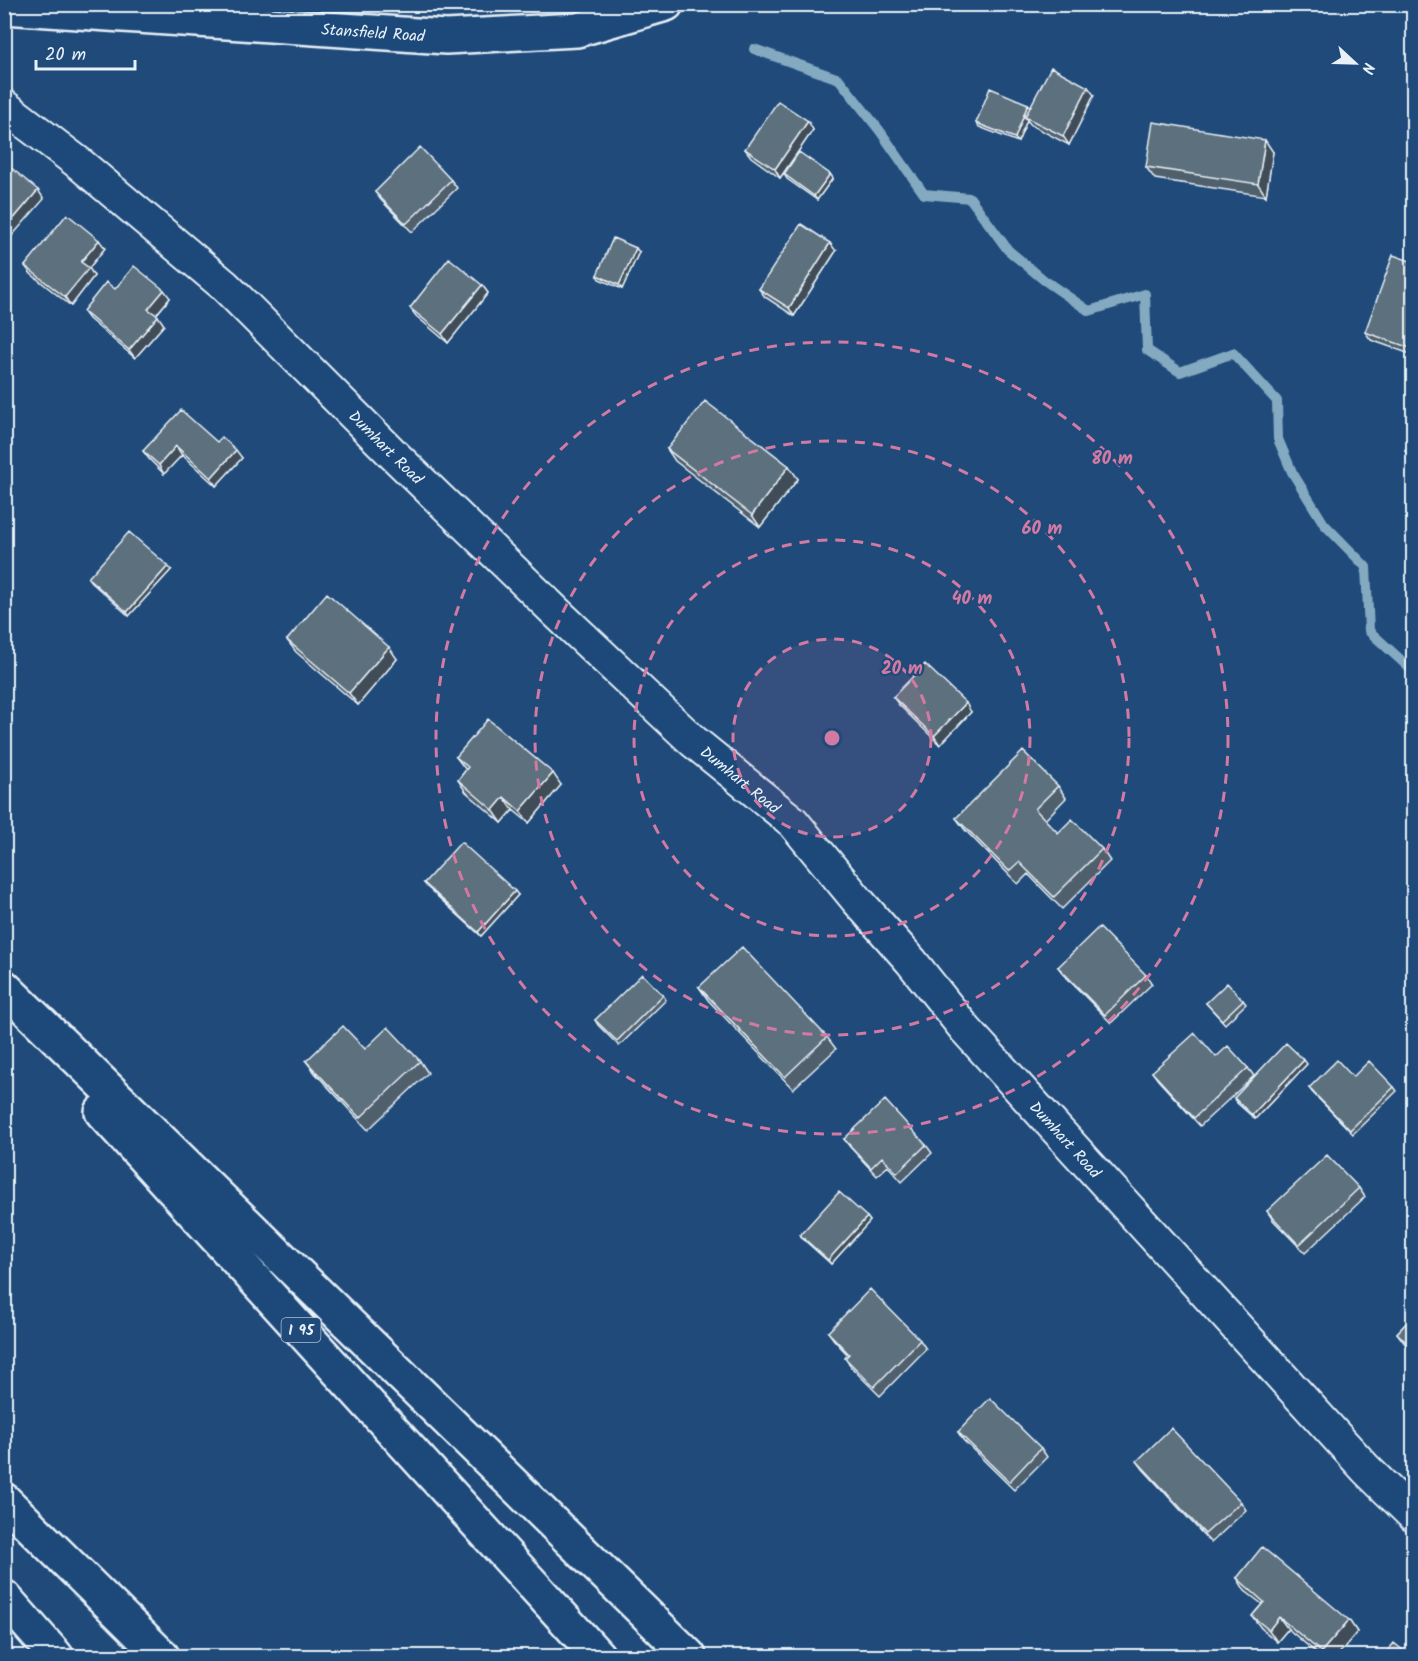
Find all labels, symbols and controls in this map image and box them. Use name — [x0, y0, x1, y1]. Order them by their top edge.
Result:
street label: Stansfield Road — [320, 18, 427, 50]
scale bar — [36, 33, 135, 71]
north arrow — [1325, 33, 1385, 93]
text: 20 m — [45, 41, 86, 70]
text: N — [1354, 59, 1381, 77]
street label: Dumhart Road — [342, 405, 429, 492]
text: 80 m — [1091, 445, 1133, 474]
text: 60 m — [1022, 515, 1063, 544]
text: 40 m — [952, 585, 993, 614]
text: 20 m — [881, 655, 923, 684]
centre of rings — [822, 728, 842, 748]
street label: Dumhart Road — [694, 740, 786, 821]
street label: Dumhart Road — [1023, 1096, 1107, 1185]
road number: I 95 — [282, 1318, 320, 1342]

